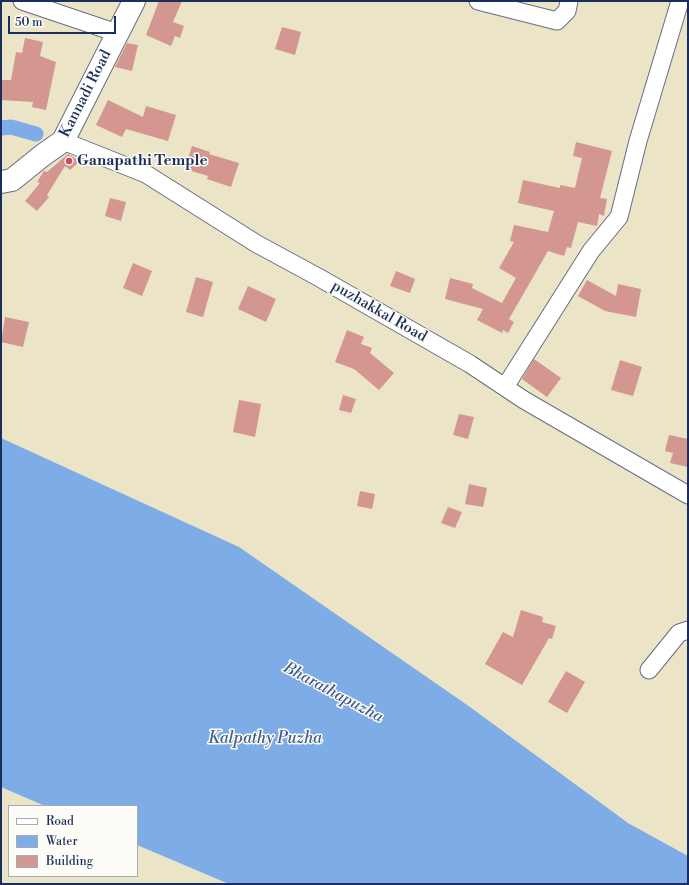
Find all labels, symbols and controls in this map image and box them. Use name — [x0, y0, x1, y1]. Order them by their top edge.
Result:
scale bar — [10, 8, 118, 34]
text: 50 m — [15, 15, 43, 30]
street label: Kannadi Road — [56, 47, 116, 141]
place label: Ganapathi Temple — [77, 152, 208, 170]
marker: Ganapathi Temple — [64, 156, 74, 166]
street label: puzhakkal Road — [328, 277, 430, 347]
water label: Bharathapuzha — [280, 659, 386, 727]
water label: Kalpathy Puzha — [208, 729, 322, 749]
legend — [8, 805, 138, 877]
text: Road — [46, 814, 74, 829]
text: Water — [46, 834, 78, 849]
text: Building — [46, 854, 93, 869]

